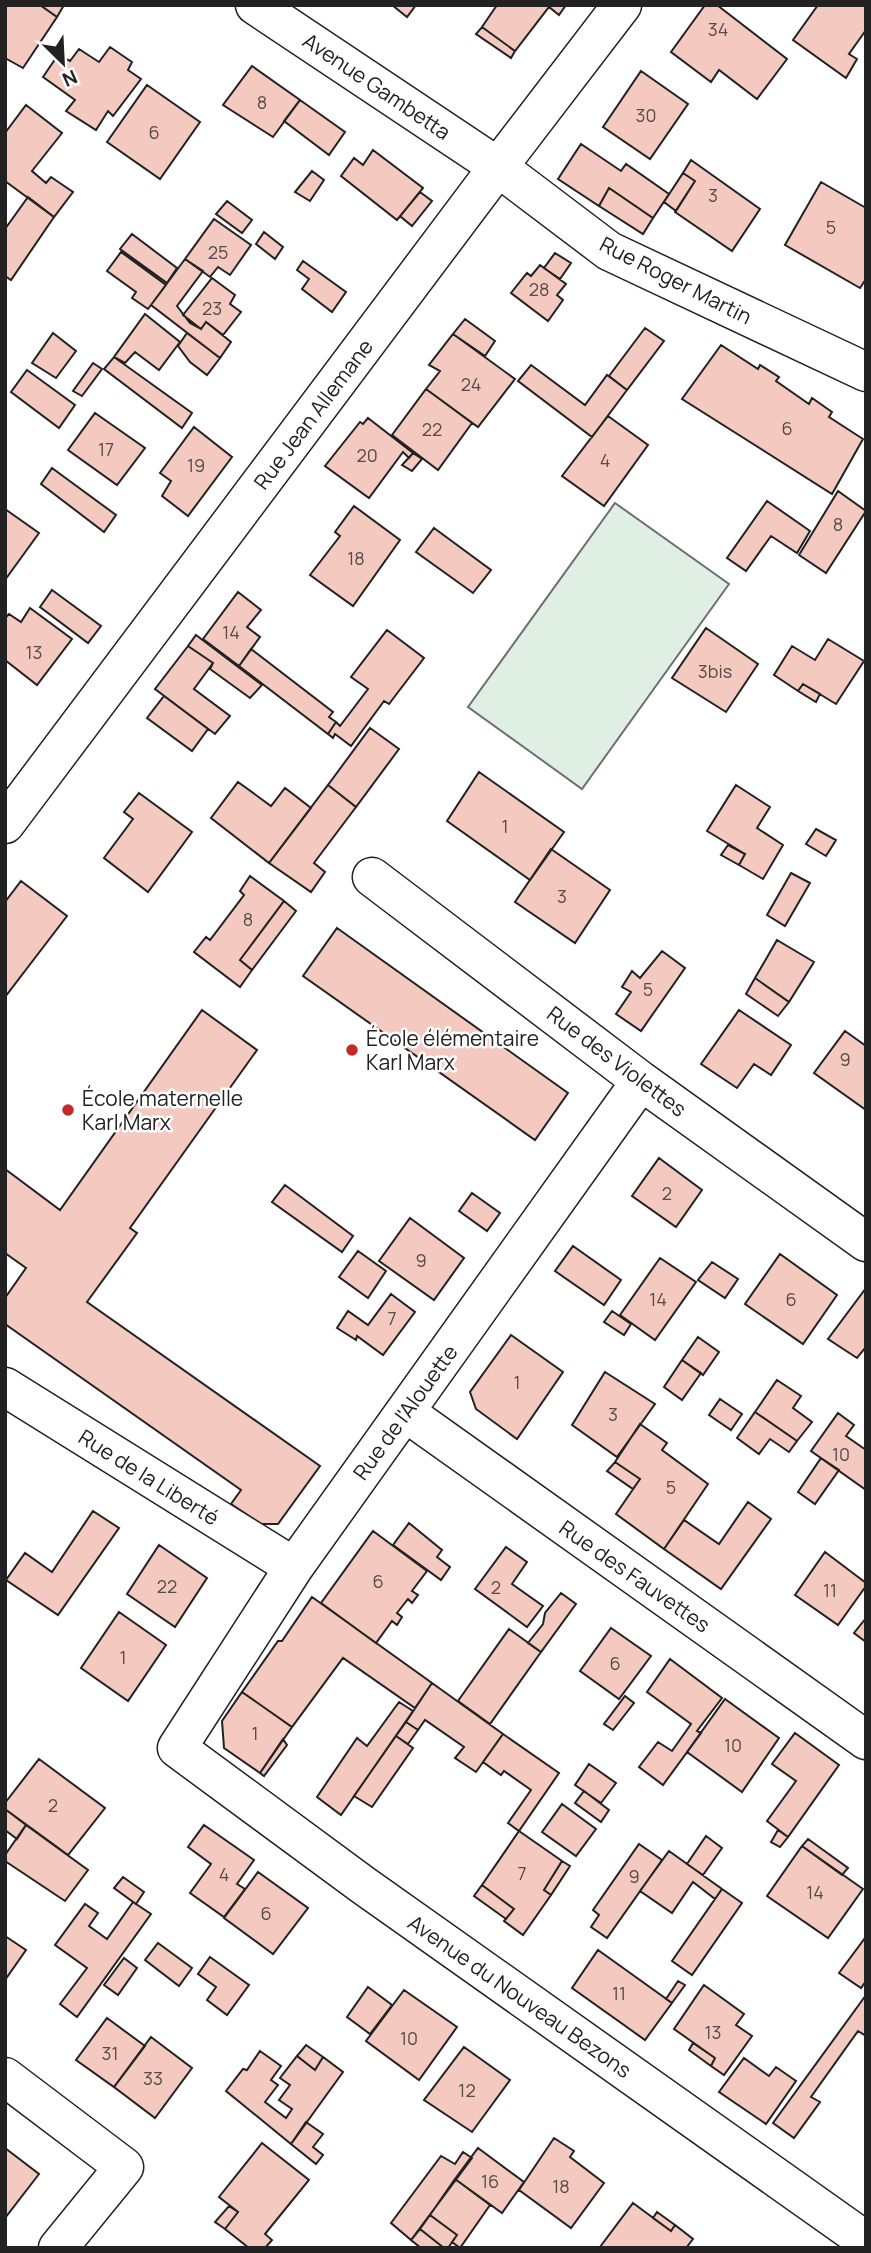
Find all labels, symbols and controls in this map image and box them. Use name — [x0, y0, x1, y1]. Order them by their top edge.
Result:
house number: 34 — [708, 17, 728, 41]
street label: Avenue Gambetta — [298, 26, 456, 146]
north arrow — [28, 28, 98, 98]
text: N — [58, 64, 81, 93]
house number: 8 — [257, 90, 267, 114]
house number: 30 — [636, 103, 656, 127]
house number: 6 — [148, 120, 160, 144]
house number: 3 — [708, 183, 718, 207]
house number: 5 — [826, 215, 836, 239]
street label: Rue Roger Martin — [595, 230, 757, 330]
house number: 25 — [208, 240, 228, 264]
house number: 28 — [529, 277, 549, 301]
house number: 23 — [202, 296, 222, 320]
street label: Rue Jean Allemane — [247, 333, 379, 495]
house number: 24 — [461, 372, 481, 396]
house number: 6 — [781, 416, 793, 440]
house number: 22 — [422, 417, 442, 441]
house number: 17 — [98, 437, 114, 461]
house number: 20 — [356, 443, 378, 467]
house number: 4 — [600, 448, 610, 472]
house number: 19 — [187, 453, 205, 477]
house number: 8 — [833, 512, 843, 536]
house number: 18 — [347, 546, 365, 570]
house number: 14 — [222, 620, 240, 644]
house number: 13 — [26, 640, 42, 664]
house number: 3bis — [698, 659, 732, 683]
house number: 1 — [501, 814, 509, 838]
house number: 3 — [557, 884, 567, 908]
house number: 8 — [243, 907, 253, 931]
house number: 5 — [643, 977, 653, 1001]
street label: Rue des Violettes — [542, 999, 692, 1123]
place label: École élémentaire Karl Marx — [366, 1024, 539, 1076]
marker: École élémentaire Karl Marx — [344, 1042, 360, 1058]
house number: 9 — [839, 1047, 851, 1071]
place label: École maternelle Karl Marx — [82, 1084, 243, 1136]
marker: École maternelle Karl Marx — [60, 1102, 76, 1118]
house number: 2 — [662, 1181, 672, 1205]
house number: 9 — [415, 1248, 427, 1272]
house number: 14 — [649, 1287, 667, 1311]
house number: 6 — [785, 1287, 797, 1311]
house number: 7 — [387, 1306, 397, 1330]
street label: Rue de l'Alouette — [346, 1339, 464, 1485]
house number: 1 — [513, 1370, 521, 1394]
house number: 3 — [608, 1402, 618, 1426]
street label: Rue de la Liberté — [74, 1423, 224, 1531]
house number: 10 — [832, 1442, 850, 1466]
house number: 5 — [666, 1475, 676, 1499]
street label: Rue des Fauvettes — [554, 1514, 716, 1638]
house number: 6 — [372, 1569, 384, 1593]
house number: 22 — [157, 1574, 177, 1598]
house number: 2 — [491, 1575, 501, 1599]
house number: 11 — [823, 1578, 837, 1602]
house number: 1 — [119, 1645, 127, 1669]
house number: 6 — [609, 1651, 621, 1675]
house number: 1 — [251, 1721, 259, 1745]
house number: 10 — [724, 1733, 742, 1757]
house number: 2 — [48, 1793, 58, 1817]
house number: 7 — [517, 1861, 527, 1885]
house number: 4 — [219, 1862, 229, 1886]
house number: 9 — [628, 1864, 640, 1888]
house number: 14 — [806, 1880, 824, 1904]
house number: 6 — [260, 1901, 272, 1925]
street label: Avenue du Nouveau Bezons — [403, 1908, 637, 2084]
house number: 11 — [612, 1981, 626, 2005]
house number: 13 — [705, 2020, 721, 2044]
house number: 10 — [400, 2026, 418, 2050]
house number: 31 — [102, 2041, 118, 2065]
house number: 33 — [143, 2066, 163, 2090]
house number: 12 — [458, 2078, 476, 2102]
house number: 16 — [481, 2169, 499, 2193]
house number: 18 — [552, 2174, 570, 2198]

